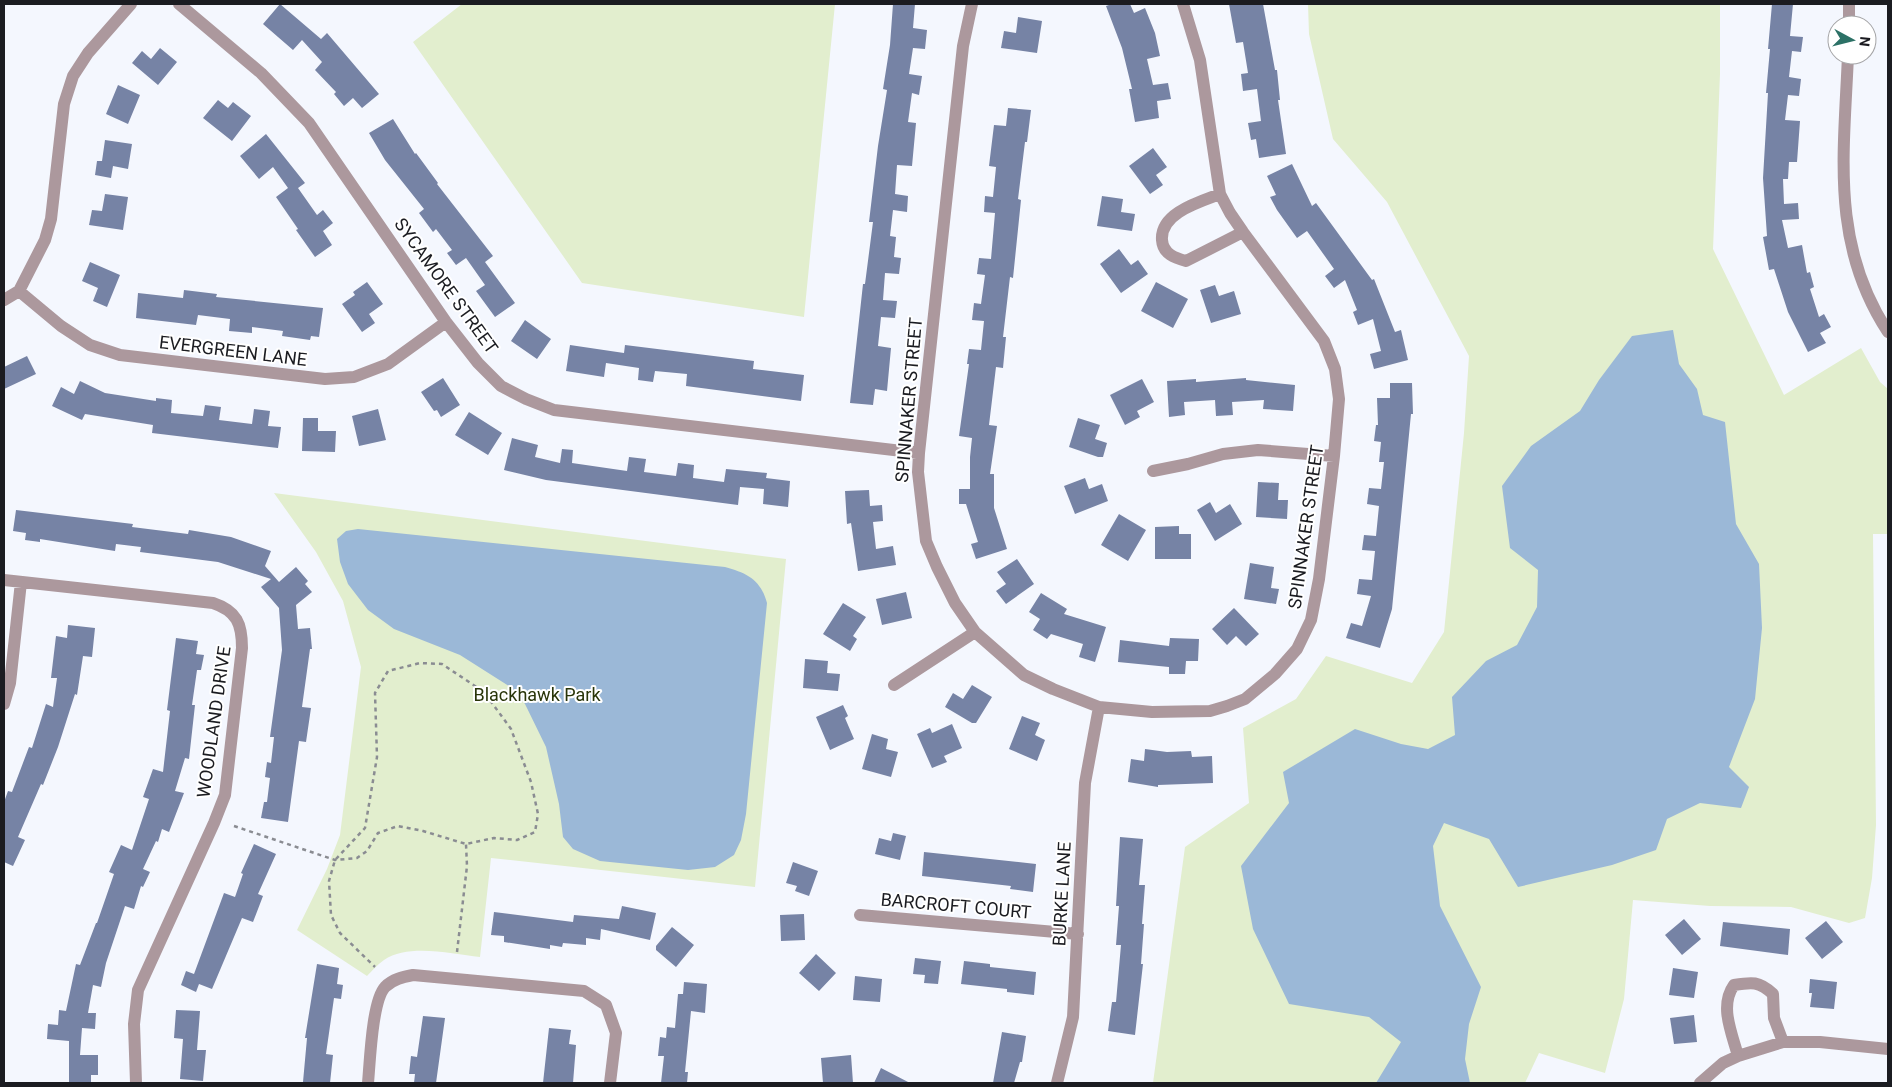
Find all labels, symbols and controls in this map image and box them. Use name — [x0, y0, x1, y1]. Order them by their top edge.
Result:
north arrow — [1827, 15, 1877, 65]
text: N — [1856, 36, 1873, 47]
street label: SYCAMORE STREET — [390, 214, 503, 358]
street label: SPINNAKER STREET — [891, 316, 926, 483]
street label: EVERGREEN LANE — [158, 331, 308, 370]
street label: SPINNAKER STREET — [1284, 443, 1327, 610]
street label: WOODLAND DRIVE — [192, 645, 235, 799]
park label: Blackhawk Park — [473, 684, 601, 705]
street label: BURKE LANE — [1048, 841, 1075, 947]
street label: BARCROFT COURT — [880, 888, 1032, 923]

